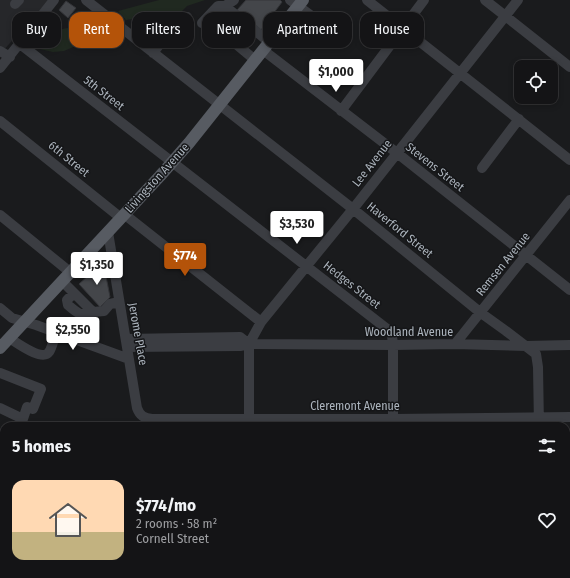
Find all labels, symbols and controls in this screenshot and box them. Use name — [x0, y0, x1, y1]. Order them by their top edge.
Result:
chip: Buy — [12, 12, 61, 48]
chip: Rent — [69, 12, 124, 48]
chip: Filters — [132, 12, 194, 48]
chip: New — [202, 12, 255, 48]
chip: Apartment — [263, 12, 352, 48]
chip: House — [360, 12, 424, 48]
pin: $1,000 — [303, 59, 369, 93]
map controls — [514, 60, 558, 104]
button: locate — [514, 60, 558, 104]
text: $1,000 — [318, 64, 354, 79]
street label: 5th Street — [81, 73, 127, 113]
street label: Lee Avenue — [349, 137, 395, 189]
street label: 6th Street — [46, 138, 92, 180]
street label: Livingston Avenue — [122, 140, 192, 216]
street label: Stevens Street — [403, 140, 467, 194]
street label: Haverford Street — [364, 199, 436, 261]
pin: $3,530 — [264, 211, 330, 245]
text: $3,530 — [279, 216, 315, 231]
street label: Remsen Avenue — [473, 229, 533, 299]
pin: $774 — [161, 243, 209, 277]
text: $774 — [173, 248, 197, 263]
pin: $1,350 — [64, 252, 130, 286]
text: $1,350 — [80, 257, 114, 272]
street label: Hedges Street — [321, 258, 383, 312]
street label: Jerome Place — [126, 302, 150, 366]
pin: $2,550 — [40, 317, 106, 351]
text: $2,550 — [55, 322, 91, 337]
street label: Woodland Avenue — [365, 325, 453, 339]
street label: Cleremont Avenue — [310, 399, 400, 413]
icon: filters — [536, 435, 558, 457]
text: 5 homes — [12, 436, 71, 457]
text: $774/mo — [136, 495, 196, 516]
icon: home — [44, 496, 92, 544]
icon: heart — [536, 509, 558, 531]
text: 2 rooms · 58 m² — [136, 516, 217, 531]
text: Cornell Street — [136, 531, 209, 546]

